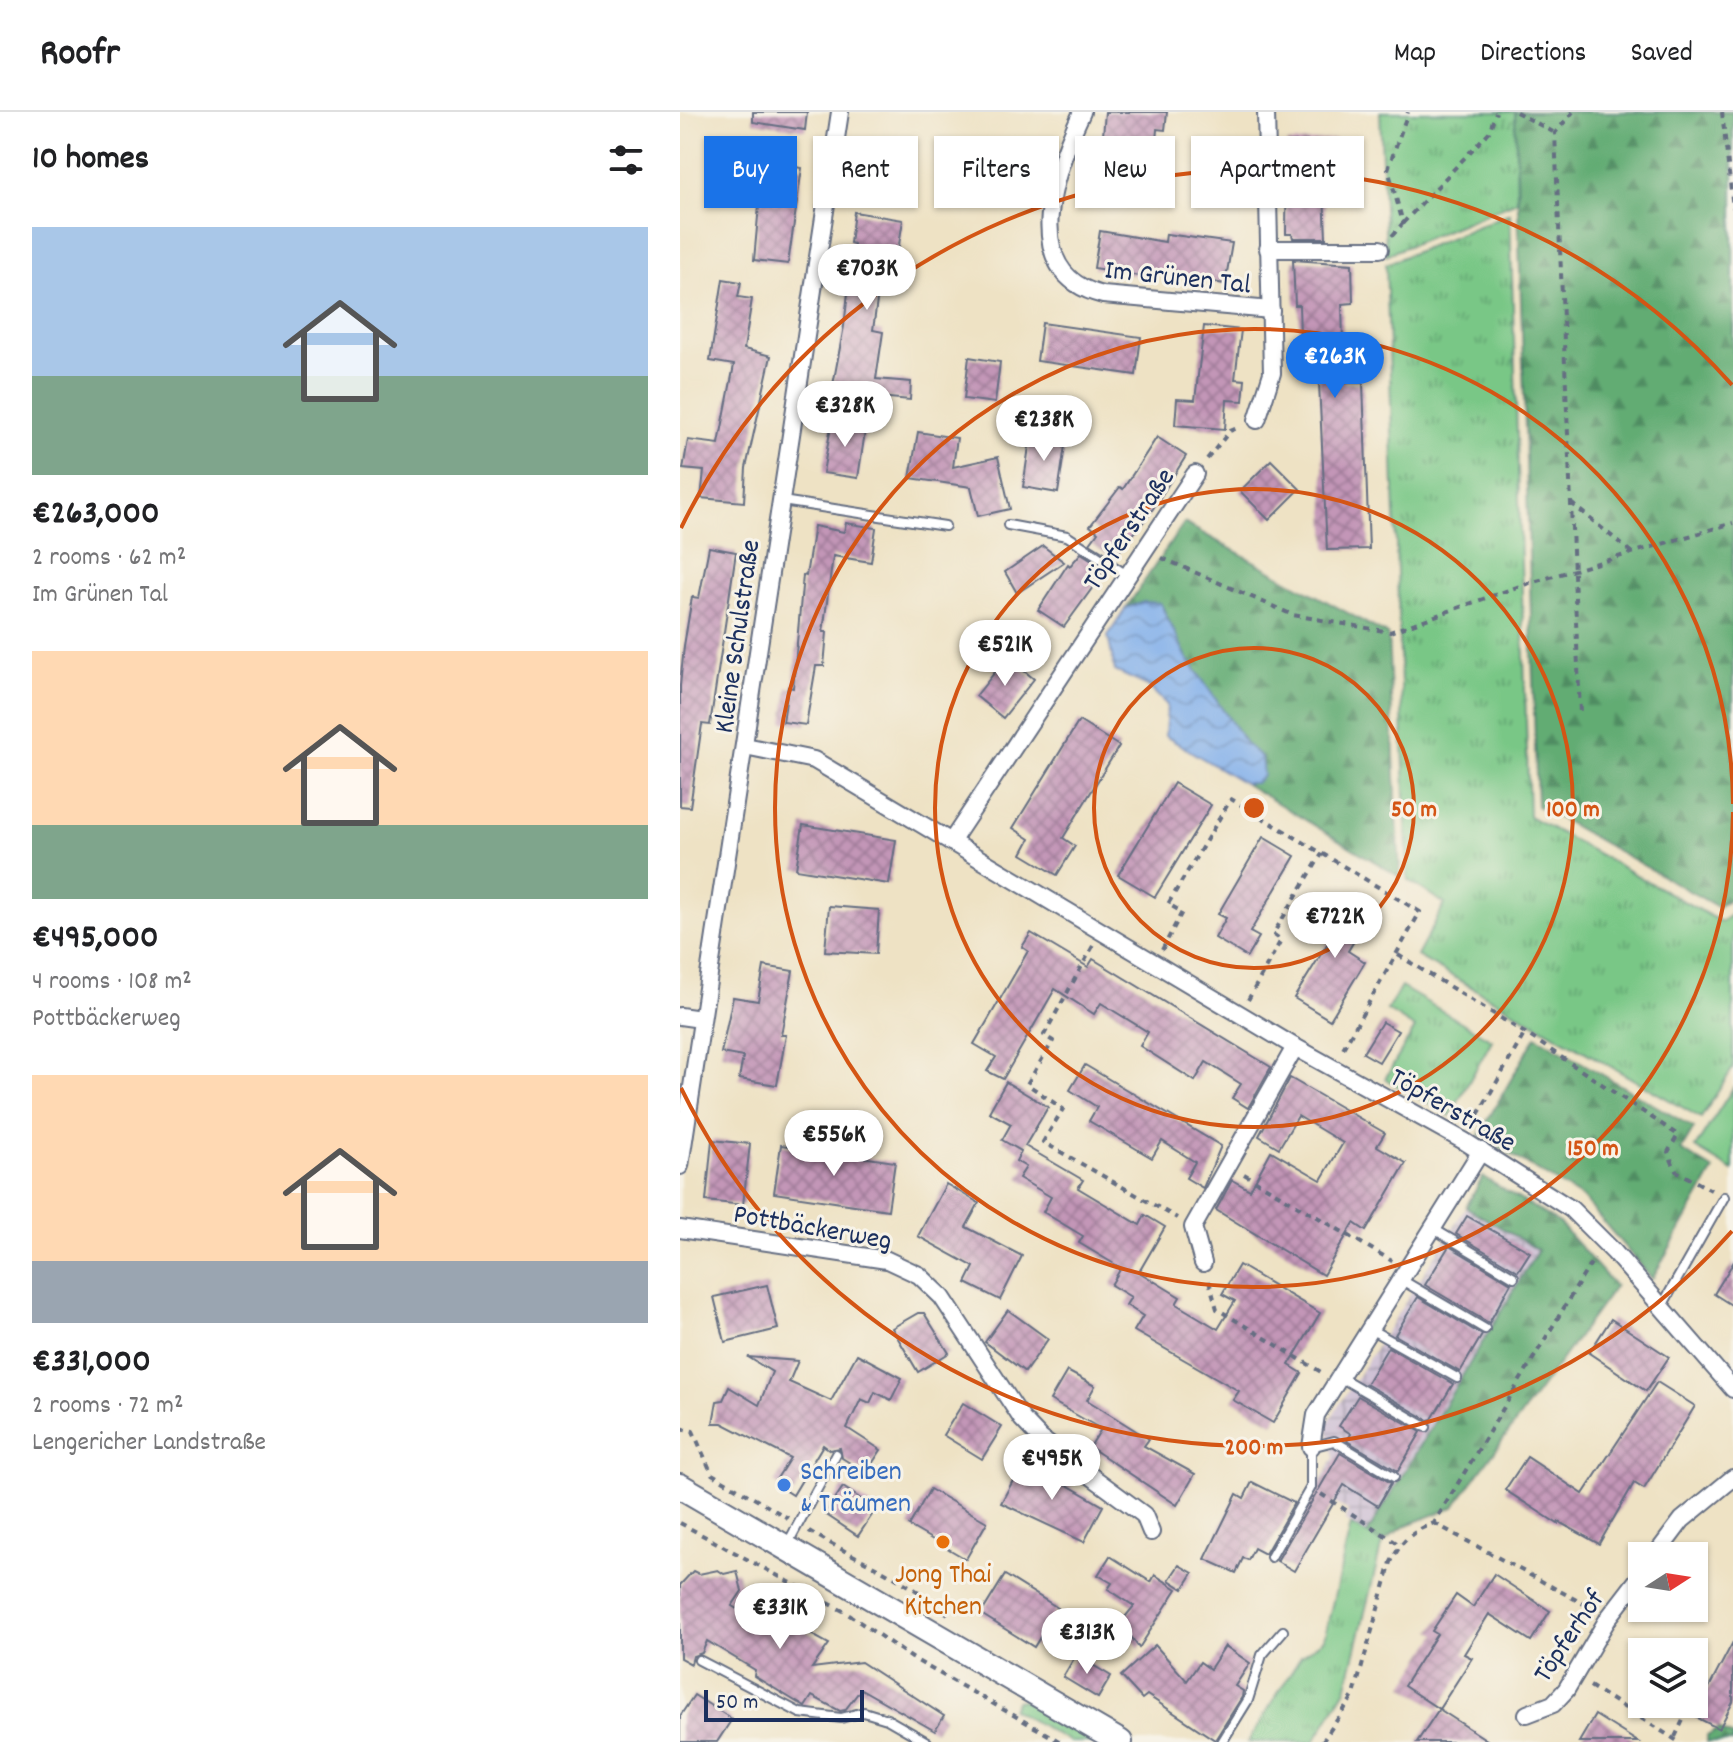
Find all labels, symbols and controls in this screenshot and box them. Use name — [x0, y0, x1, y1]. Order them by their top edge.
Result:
text: Roofr — [40, 28, 120, 83]
text: Map — [1394, 35, 1436, 75]
text: Directions — [1480, 35, 1586, 75]
text: Saved — [1630, 35, 1693, 75]
text: 10 homes — [32, 136, 149, 185]
chip: Buy — [704, 136, 797, 208]
chip: Rent — [813, 136, 918, 208]
chip: Filters — [934, 136, 1059, 208]
chip: New — [1075, 136, 1175, 208]
chip: Apartment — [1191, 136, 1364, 208]
icon: filters — [604, 138, 648, 182]
pin: €703K — [811, 244, 923, 312]
text: €703K — [836, 251, 898, 288]
street label: Im Grünen Tal — [1103, 252, 1253, 308]
icon: home — [268, 279, 412, 423]
pin: €263K — [1279, 332, 1391, 400]
text: €263K — [1304, 339, 1366, 376]
pin: €328K — [789, 381, 901, 449]
text: €328K — [815, 388, 875, 425]
pin: €238K — [988, 395, 1100, 463]
text: €238K — [1014, 402, 1074, 439]
street label: Töpferstraße — [1075, 461, 1187, 600]
text: €263,000 — [32, 491, 160, 540]
street label: Kleine Schulstraße — [707, 537, 773, 736]
text: 2 rooms · 62 m² — [32, 540, 186, 577]
text: Im Grünen Tal — [32, 577, 168, 614]
pin: €521K — [949, 620, 1061, 688]
text: €521K — [977, 627, 1033, 664]
icon: home — [268, 703, 412, 847]
centre of rings — [1240, 794, 1268, 822]
text: 50 m — [1391, 794, 1437, 828]
text: 100 m — [1546, 794, 1600, 828]
pin: €722K — [1279, 892, 1391, 960]
text: €722K — [1305, 899, 1365, 936]
text: €495,000 — [32, 915, 158, 964]
text: 4 rooms · 108 m² — [32, 964, 192, 1001]
text: Pottbäckerweg — [32, 1001, 181, 1038]
street label: Töpferstraße — [1381, 1060, 1522, 1165]
pin: €556K — [778, 1110, 890, 1178]
text: €556K — [802, 1117, 866, 1154]
icon: home — [268, 1127, 412, 1271]
text: 150 m — [1567, 1133, 1619, 1167]
street label: Pottbäckerweg — [730, 1196, 894, 1264]
text: €331,000 — [32, 1339, 151, 1388]
text: 2 rooms · 72 m² — [32, 1388, 183, 1425]
text: Lengericher Landstraße — [32, 1425, 266, 1462]
text: 200 m — [1225, 1432, 1283, 1466]
pin: €495K — [996, 1434, 1108, 1502]
text: €495K — [1021, 1441, 1083, 1478]
place label: Schreiben & Träumen — [800, 1454, 911, 1526]
marker: Schreiben & Träumen — [775, 1476, 793, 1494]
marker: Jong Thai Kitchen — [934, 1533, 952, 1551]
north arrow — [1628, 1542, 1708, 1622]
map controls — [1628, 1542, 1708, 1718]
place label: Jong Thai Kitchen — [895, 1557, 991, 1629]
street label: Töpferhof — [1525, 1582, 1618, 1692]
pin: €331K — [724, 1583, 836, 1651]
text: €331K — [752, 1590, 808, 1627]
pin: €313K — [1031, 1608, 1143, 1676]
text: €313K — [1059, 1615, 1115, 1652]
button: layers — [1628, 1638, 1708, 1718]
scale bar — [704, 1686, 864, 1722]
text: 50 m — [716, 1688, 758, 1719]

